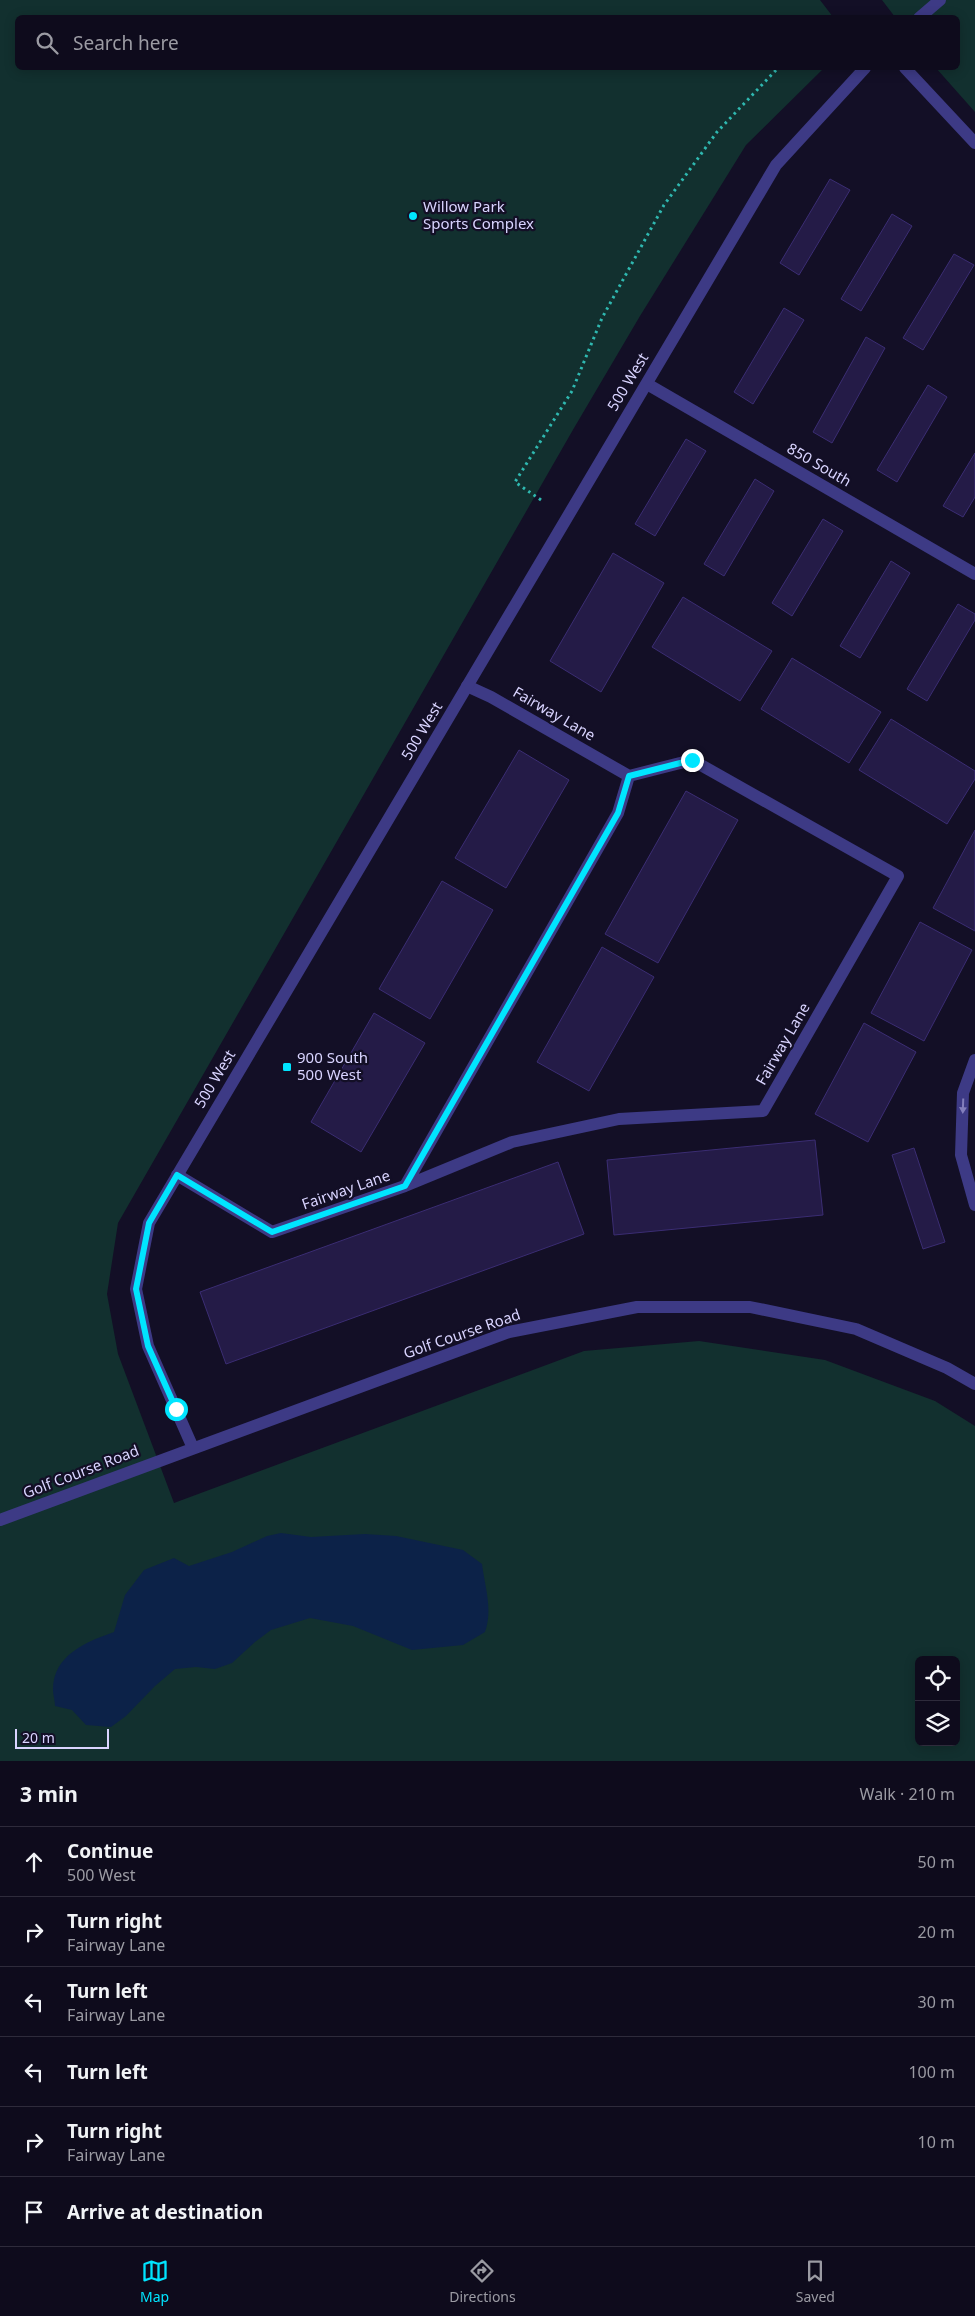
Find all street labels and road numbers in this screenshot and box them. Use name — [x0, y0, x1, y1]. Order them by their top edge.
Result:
street label: 500 West — [602, 348, 653, 414]
street label: 850 South — [784, 438, 855, 491]
street label: Fairway Lane — [510, 681, 599, 745]
street label: 500 West — [396, 697, 447, 763]
street label: Fairway Lane — [750, 999, 814, 1088]
street label: 500 West — [189, 1045, 240, 1111]
street label: Fairway Lane — [299, 1165, 392, 1213]
street label: Golf Course Road — [400, 1304, 523, 1362]
street label: Golf Course Road — [20, 1440, 141, 1502]

